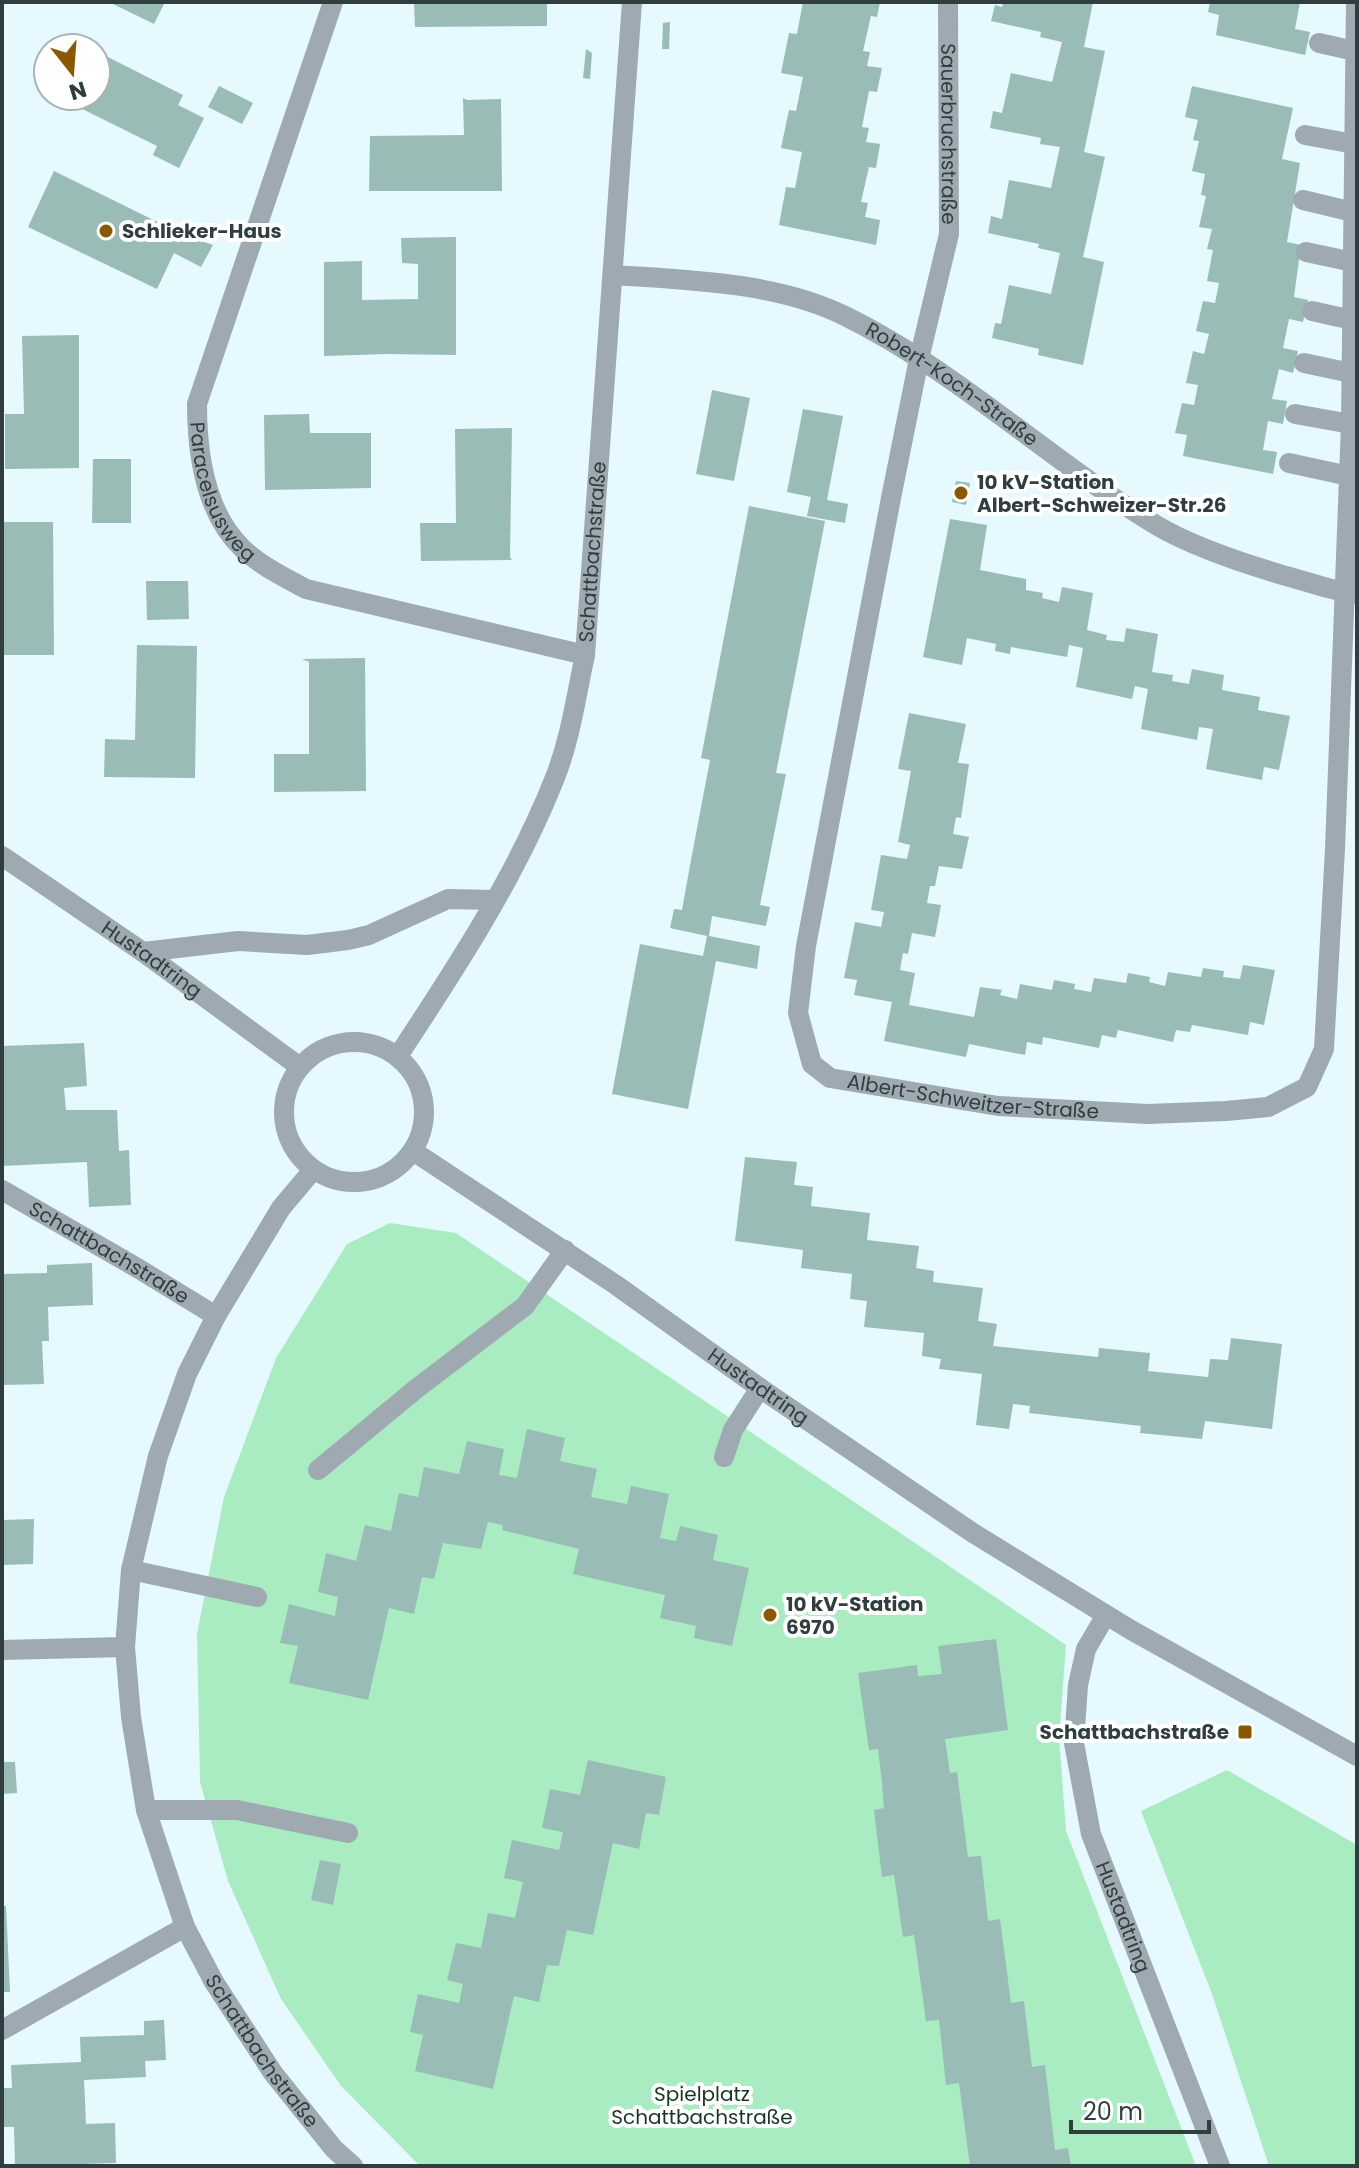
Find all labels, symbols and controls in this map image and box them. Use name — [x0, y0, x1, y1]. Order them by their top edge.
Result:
north arrow — [32, 32, 112, 112]
street label: Sauerbruchstraße — [934, 43, 963, 225]
text: N — [65, 73, 90, 108]
place label: Schlieker-Haus — [122, 217, 282, 245]
marker: Schlieker-Haus — [97, 222, 115, 240]
street label: Robert-Koch-Straße — [861, 315, 1044, 453]
street label: Paracelsusweg — [183, 421, 262, 568]
street label: Schattbachstraße — [572, 460, 613, 643]
place label: 10 kV-Station Albert-Schweizer-Str.26 — [977, 468, 1226, 519]
marker: 10 kV-Station Albert-Schweizer-Str.26 — [952, 484, 970, 502]
street label: Hustadtring — [96, 914, 208, 1005]
street label: Albert-Schweitzer-Straße — [845, 1067, 1100, 1125]
street label: Schattbachstraße — [24, 1194, 195, 1310]
street label: Hustadtring — [702, 1341, 815, 1431]
place label: 10 kV-Station 6970 — [786, 1590, 924, 1641]
marker: 10 kV-Station 6970 — [761, 1606, 779, 1624]
place label: Schattbachstraße — [1040, 1718, 1229, 1746]
marker: Schattbachstraße — [1236, 1723, 1254, 1741]
street label: Hustadtring — [1089, 1857, 1158, 1977]
street label: Schattbachstraße — [198, 1970, 326, 2134]
park label: Spielplatz Schattbachstraße — [611, 2080, 793, 2131]
scale bar — [1071, 2084, 1209, 2134]
text: 20 m — [1083, 2095, 1143, 2128]

